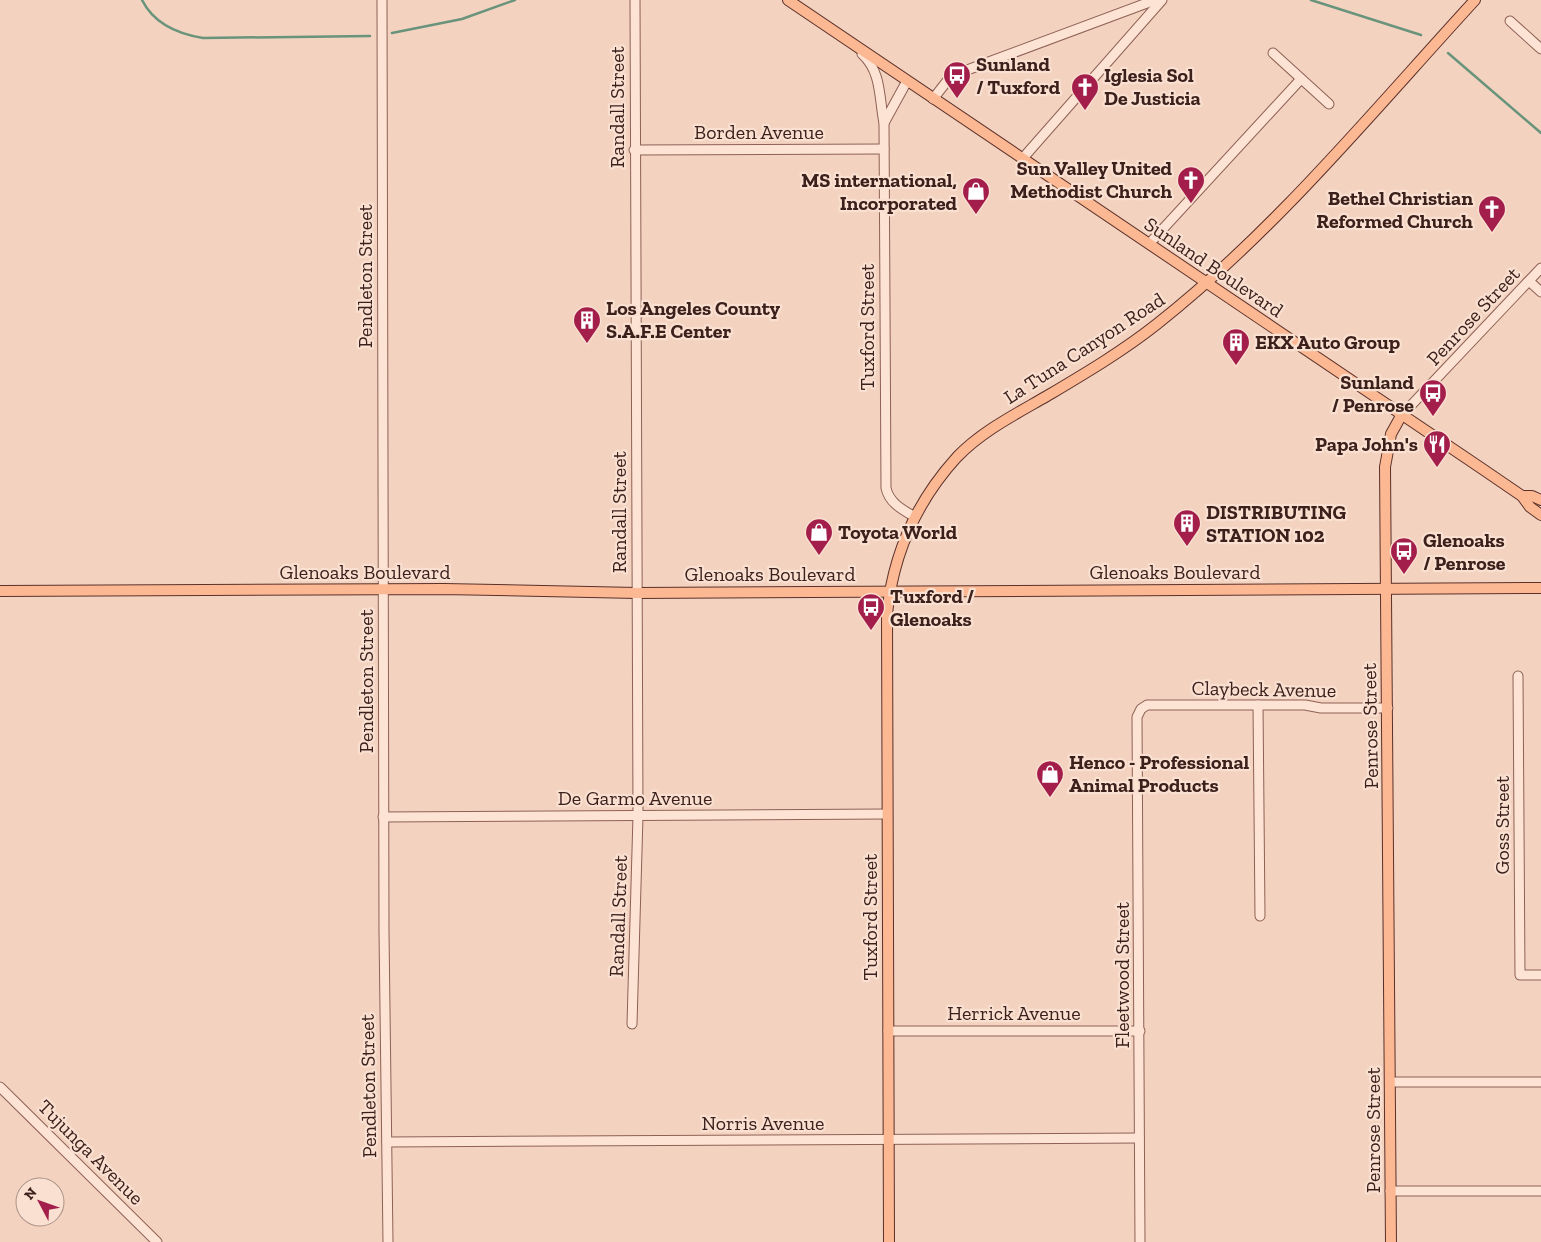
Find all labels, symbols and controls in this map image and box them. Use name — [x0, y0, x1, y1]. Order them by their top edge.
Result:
street label: Randall Street — [605, 45, 629, 168]
place label: Sunland / Tuxford — [976, 52, 1061, 99]
bus stop icon: Sunland / Tuxford — [942, 60, 972, 99]
place label: Iglesia Sol De Justicia — [1104, 63, 1201, 110]
church icon: Iglesia Sol De Justicia — [1070, 72, 1100, 111]
street label: Borden Avenue — [694, 120, 824, 144]
place label: Sun Valley United Methodist Church — [1010, 156, 1173, 203]
church icon: Sun Valley United Methodist Church — [1176, 165, 1206, 204]
place label: MS international, Incorporated — [801, 168, 958, 215]
shop icon: MS international, Incorporated — [961, 176, 991, 215]
place label: Bethel Christian Reformed Church — [1316, 186, 1473, 233]
church icon: Bethel Christian Reformed Church — [1477, 194, 1507, 233]
street label: Pendleton Street — [353, 203, 377, 348]
street label: Sunland Boulevard — [1140, 212, 1288, 322]
street label: Penrose Street — [1421, 261, 1525, 370]
street label: Tuxford Street — [855, 263, 879, 391]
street label: La Tuna Canyon Road — [999, 287, 1169, 409]
place label: Los Angeles County S.A.F.E Center — [606, 296, 781, 343]
building icon: Los Angeles County S.A.F.E Center — [572, 305, 602, 344]
building icon: EKX Auto Group — [1221, 327, 1251, 366]
place label: EKX Auto Group — [1255, 330, 1400, 354]
place label: Sunland / Penrose — [1332, 370, 1415, 417]
bus stop icon: Sunland / Penrose — [1418, 378, 1448, 417]
restaurant icon: Papa John's — [1422, 429, 1452, 468]
place label: Papa John's — [1315, 432, 1418, 456]
street label: Randall Street — [607, 450, 631, 573]
place label: DISTRIBUTING STATION 102 — [1206, 500, 1347, 547]
building icon: DISTRIBUTING STATION 102 — [1172, 508, 1202, 547]
shop icon: Toyota World — [804, 517, 834, 556]
place label: Toyota World — [838, 520, 958, 544]
place label: Glenoaks / Penrose — [1423, 528, 1506, 575]
bus stop icon: Glenoaks / Penrose — [1389, 536, 1419, 575]
street label: Glenoaks Boulevard — [280, 560, 450, 584]
street label: Glenoaks Boulevard — [1090, 560, 1260, 584]
street label: Glenoaks Boulevard — [685, 562, 855, 586]
place label: Tuxford / Glenoaks — [890, 584, 975, 631]
bus stop icon: Tuxford / Glenoaks — [856, 592, 886, 631]
street label: Pendleton Street — [354, 608, 378, 753]
street label: Penrose Street — [1357, 662, 1383, 789]
street label: Claybeck Avenue — [1191, 676, 1337, 702]
place label: Henco - Professional Animal Products — [1069, 750, 1250, 797]
shop icon: Henco - Professional Animal Products — [1035, 759, 1065, 798]
street label: Goss Street — [1490, 775, 1514, 874]
street label: De Garmo Avenue — [558, 786, 712, 810]
street label: Tuxford Street — [858, 853, 882, 981]
street label: Randall Street — [604, 854, 632, 977]
street label: Fleetwood Street — [1110, 901, 1134, 1048]
street label: Herrick Avenue — [947, 1001, 1081, 1025]
street label: Pendleton Street — [355, 1013, 381, 1158]
street label: Penrose Street — [1361, 1066, 1385, 1193]
street label: Tujunga Avenue — [33, 1094, 149, 1210]
street label: Norris Avenue — [701, 1111, 825, 1135]
north arrow — [15, 1177, 65, 1227]
text: N — [21, 1184, 41, 1203]

